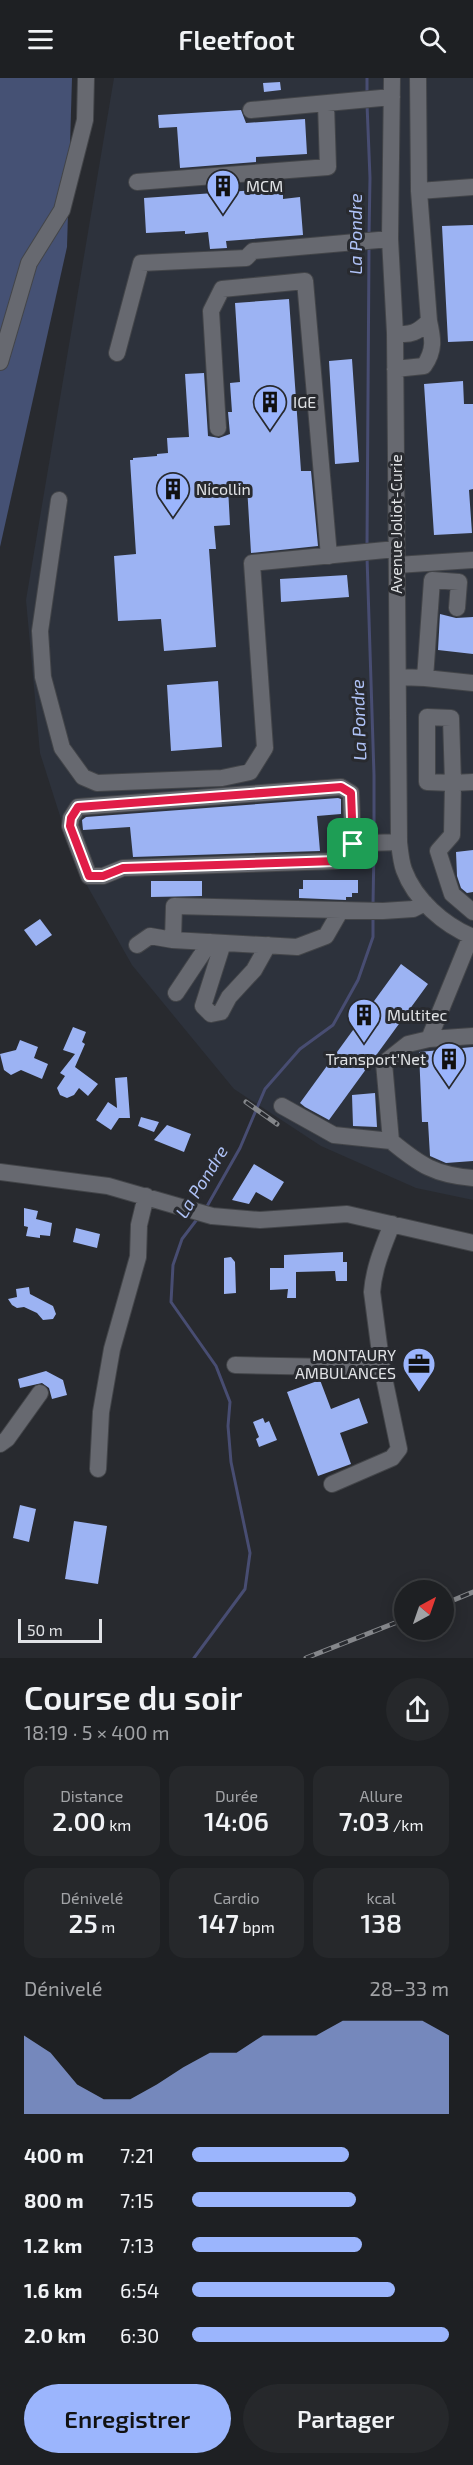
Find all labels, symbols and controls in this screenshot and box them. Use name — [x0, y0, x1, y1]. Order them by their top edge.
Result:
icon: menu — [24, 23, 57, 56]
text: Fleetfoot — [178, 23, 295, 55]
icon: search — [416, 23, 449, 56]
building icon: MCM — [205, 168, 241, 215]
place label: MCM — [246, 176, 283, 195]
water label: La Pondre — [344, 193, 366, 275]
building icon: IGE — [252, 384, 288, 431]
place label: IGE — [293, 392, 316, 411]
street label: Avenue Joliot-Curie — [386, 454, 405, 594]
building icon: Nicollin — [155, 471, 191, 518]
place label: Nicollin — [196, 479, 251, 498]
water label: La Pondre — [346, 679, 370, 761]
pin — [327, 818, 378, 869]
icon: arrive — [336, 827, 369, 860]
building icon: Multitec — [346, 997, 382, 1044]
place label: Multitec — [387, 1005, 448, 1024]
building icon: Transport'Net — [431, 1041, 467, 1088]
place label: Transport'Net — [325, 1049, 426, 1068]
water label: La Pondre — [170, 1141, 232, 1222]
place label: MONTAURY AMBULANCES — [295, 1345, 396, 1382]
office icon: MONTAURY AMBULANCES — [401, 1346, 437, 1393]
north arrow — [394, 1580, 454, 1640]
map controls — [394, 1580, 454, 1640]
scale bar — [18, 1616, 102, 1644]
text: 50 m — [27, 1620, 63, 1639]
text: Course du soir — [24, 1677, 243, 1717]
button: share — [386, 1678, 449, 1741]
text: 18:19 · 5 × 400 m — [24, 1720, 170, 1744]
text: Distance — [60, 1786, 123, 1805]
text: Durée — [215, 1786, 258, 1805]
text: Allure — [359, 1786, 403, 1805]
text: 2.00 — [52, 1805, 106, 1836]
text: 14:06 — [204, 1805, 269, 1836]
text: 7:03 — [339, 1805, 390, 1836]
text: km — [106, 1815, 131, 1834]
text: /km — [390, 1815, 424, 1834]
text: Dénivelé — [60, 1888, 123, 1907]
text: Cardio — [213, 1888, 260, 1907]
text: kcal — [367, 1888, 396, 1907]
text: 25 — [68, 1907, 98, 1938]
text: 147 — [198, 1907, 239, 1938]
text: 138 — [360, 1907, 402, 1938]
text: m — [98, 1917, 115, 1936]
text: bpm — [239, 1917, 275, 1936]
text: Dénivelé — [24, 1976, 103, 2000]
text: 28–33 m — [370, 1976, 449, 2000]
text: 400 m — [24, 2143, 84, 2167]
text: 7:21 — [120, 2143, 154, 2167]
text: 800 m — [24, 2188, 84, 2212]
text: 7:15 — [120, 2188, 154, 2212]
text: 1.2 km — [24, 2233, 82, 2257]
text: 7:13 — [120, 2233, 154, 2257]
text: 1.6 km — [24, 2278, 82, 2302]
text: 6:54 — [120, 2278, 159, 2302]
text: 2.0 km — [24, 2323, 86, 2347]
text: 6:30 — [120, 2323, 159, 2347]
button: Enregistrer — [24, 2384, 231, 2453]
button: Partager — [243, 2384, 449, 2453]

